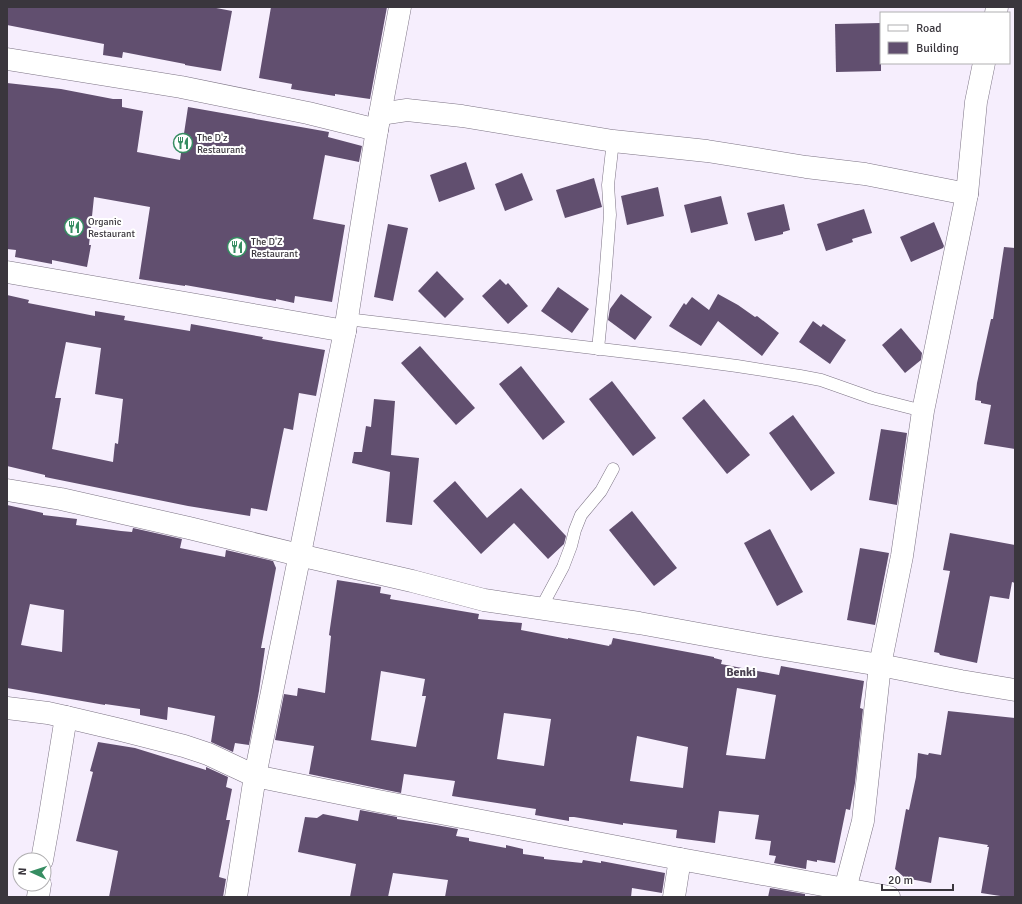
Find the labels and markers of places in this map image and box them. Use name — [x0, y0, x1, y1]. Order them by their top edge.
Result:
restaurant icon: The D'z Restaurant — [172, 132, 194, 154]
place label: The D'z Restaurant — [197, 132, 244, 156]
restaurant icon: Organic Restaurant — [63, 216, 85, 238]
place label: Organic Restaurant — [88, 216, 135, 240]
restaurant icon: The D'Z Restaurant — [226, 236, 248, 258]
place label: The D'Z Restaurant — [251, 236, 298, 260]

